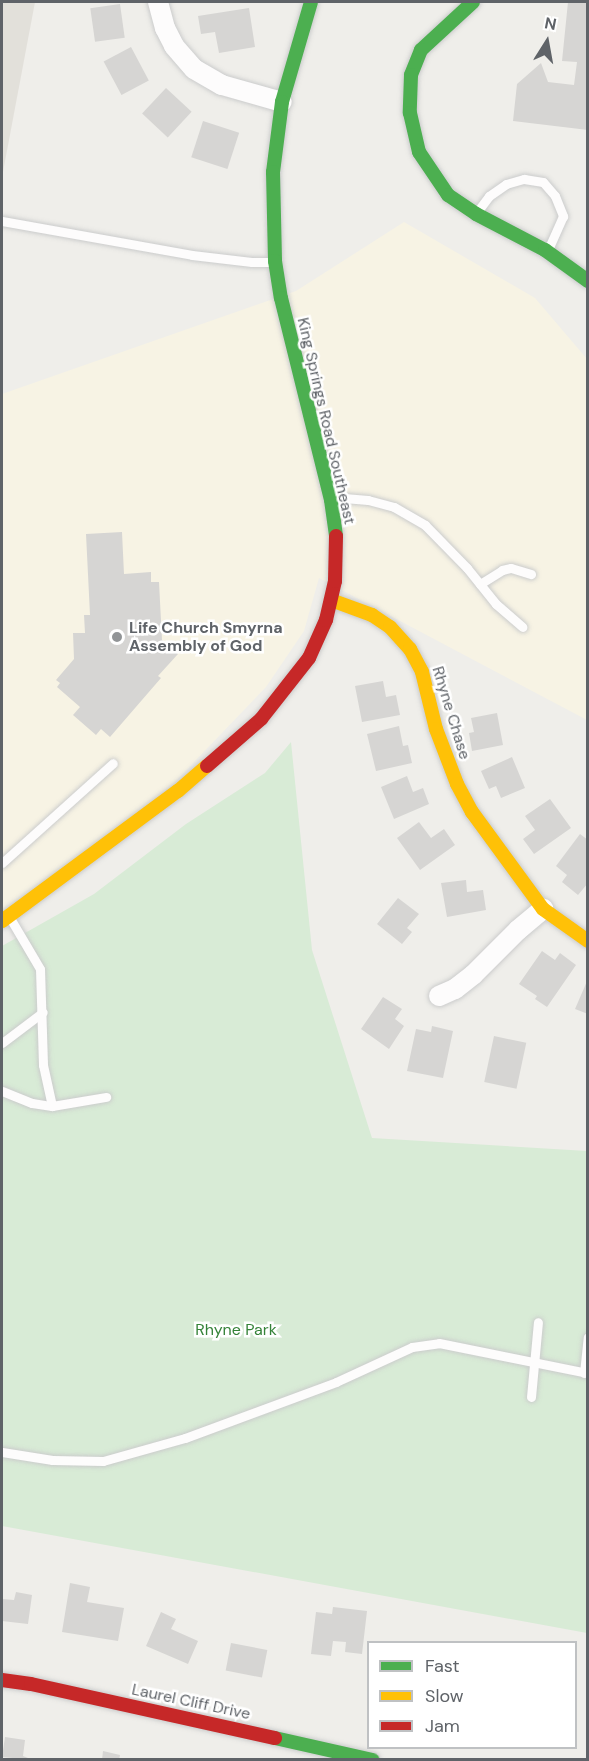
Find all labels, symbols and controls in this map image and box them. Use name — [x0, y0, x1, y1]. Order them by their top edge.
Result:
north arrow — [517, 12, 577, 72]
text: N — [543, 12, 558, 35]
street label: King Springs Road Southeast — [293, 316, 359, 526]
place label: Life Church Smyrna Assembly of God — [129, 618, 283, 656]
marker: Life Church Smyrna Assembly of God — [110, 630, 124, 644]
street label: Rhyne Chase — [428, 664, 474, 762]
park label: Rhyne Park — [195, 1320, 277, 1340]
legend — [367, 1641, 577, 1749]
text: Fast — [425, 1654, 460, 1678]
street label: Laurel Cliff Drive — [130, 1680, 252, 1724]
text: Slow — [425, 1684, 464, 1708]
text: Jam — [425, 1714, 460, 1738]

